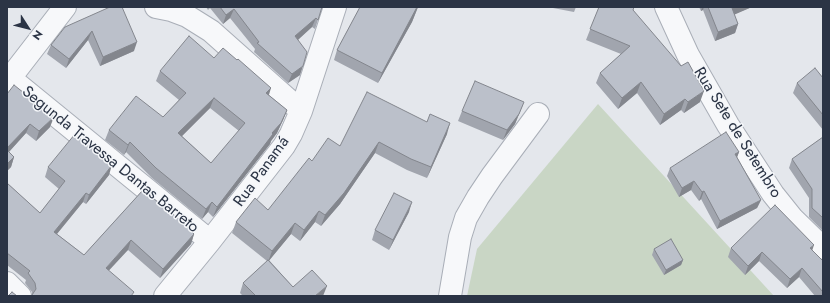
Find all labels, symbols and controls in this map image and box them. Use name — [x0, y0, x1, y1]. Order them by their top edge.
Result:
north arrow — [8, 8, 48, 48]
text: N — [29, 27, 47, 43]
street label: Rua Sete de Setembro — [689, 64, 785, 202]
street label: Segunda Travessa Dantas Barreto — [18, 83, 202, 237]
street label: Rua Panamá — [230, 133, 294, 211]

